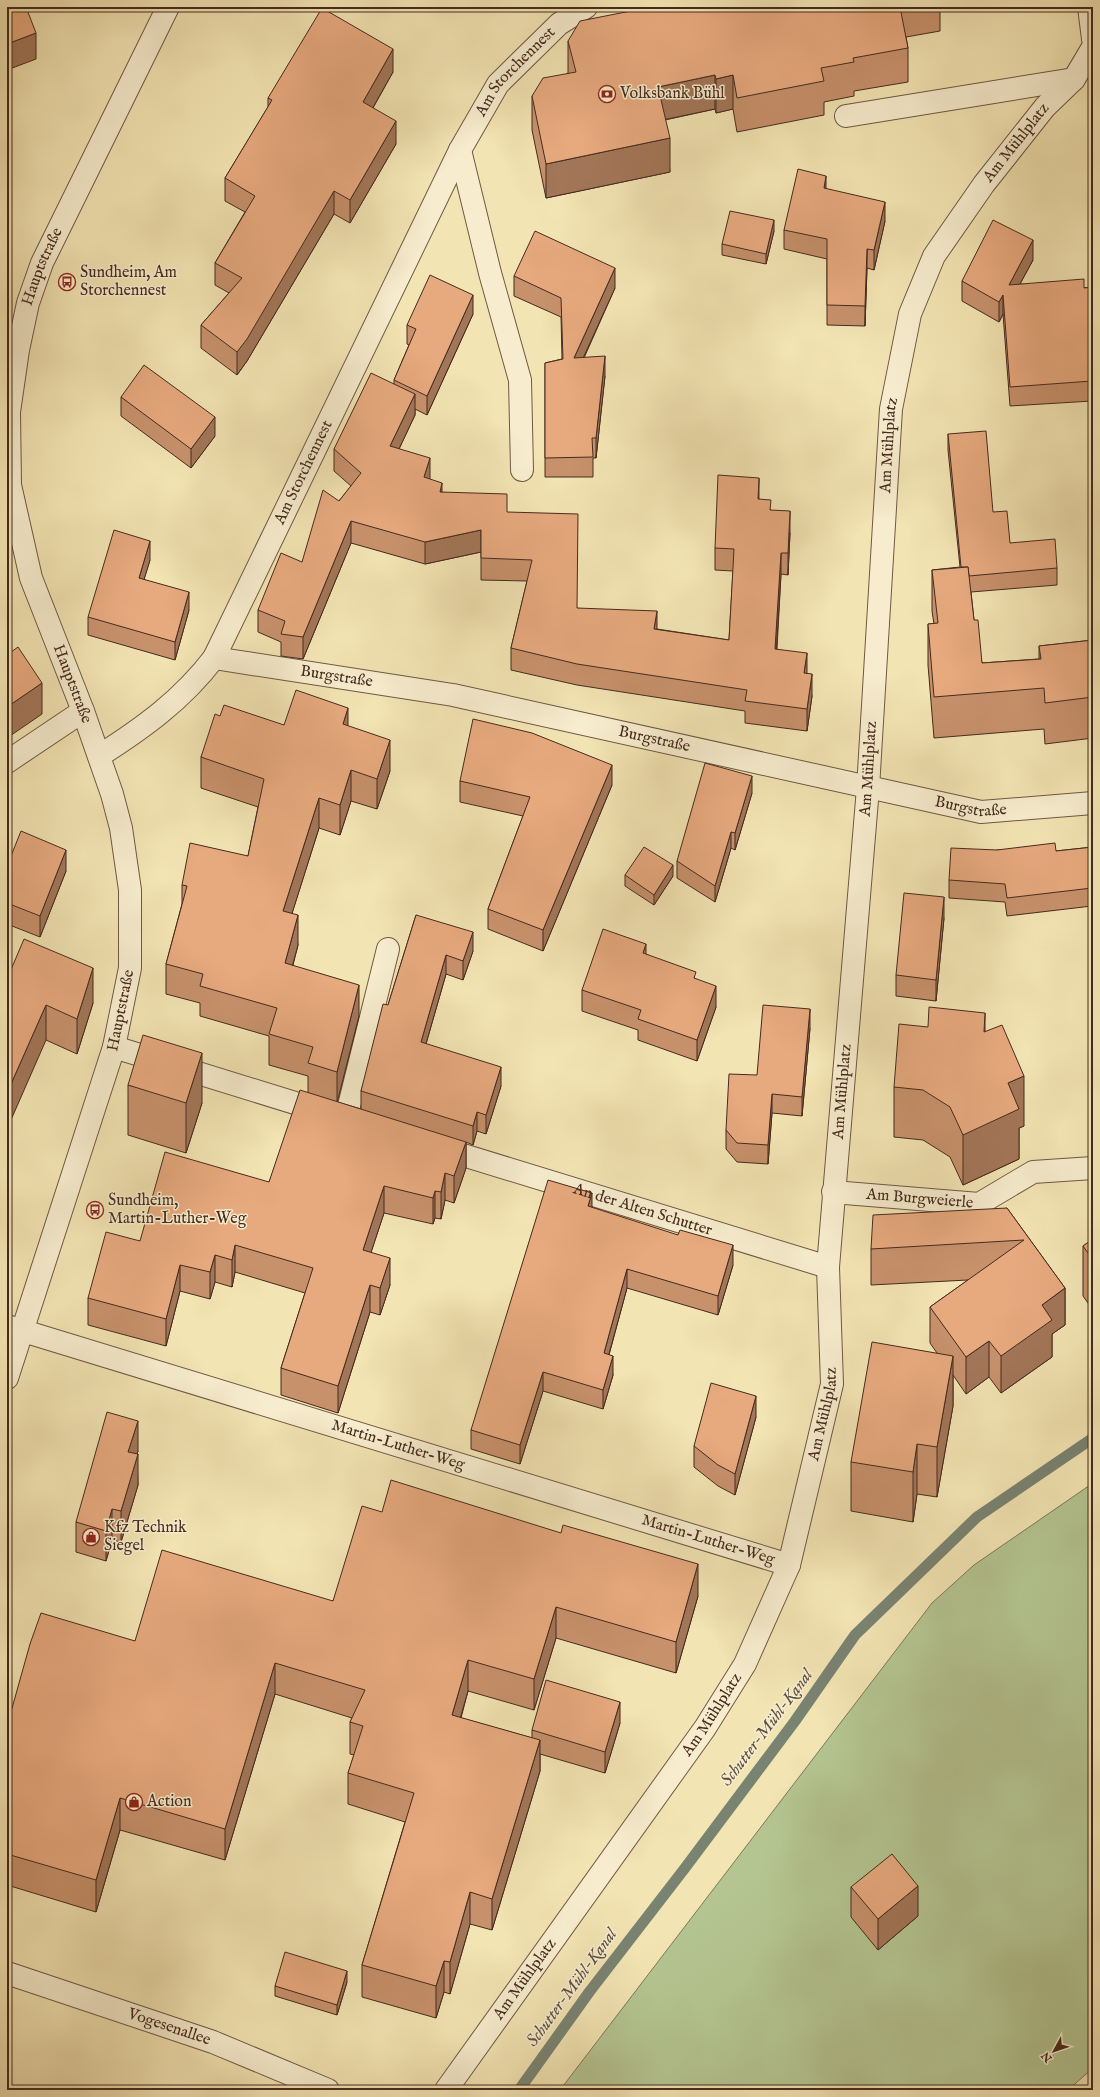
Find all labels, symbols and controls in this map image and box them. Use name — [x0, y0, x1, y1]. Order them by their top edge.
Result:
street label: Am Storchennest — [471, 23, 560, 121]
bank icon: Volksbank Bühl — [597, 84, 617, 104]
place label: Volksbank Bühl — [619, 84, 725, 104]
street label: Am Mühlplatz — [978, 99, 1054, 187]
street label: Hauptstraße — [18, 225, 68, 309]
place label: Sundheim, Am Storchennest — [80, 263, 177, 301]
bus stop icon: Sundheim, Am Storchennest — [57, 272, 77, 292]
street label: Am Mühlplatz — [876, 396, 903, 495]
street label: Am Storchennest — [270, 417, 338, 529]
street label: Hauptstraße — [48, 642, 96, 726]
street label: Burgstraße — [299, 662, 374, 692]
street label: Am Mühlplatz — [856, 720, 882, 818]
street label: Burgstraße — [616, 722, 692, 757]
street label: Burgstraße — [933, 792, 1008, 822]
street label: Hauptstraße — [103, 968, 139, 1053]
street label: Am Mühlplatz — [829, 1043, 857, 1141]
street label: An der Alten Schutter — [570, 1179, 715, 1241]
street label: Am Burgweierle — [864, 1185, 974, 1213]
place label: Sundheim, Martin-Luther-Weg — [108, 1191, 247, 1229]
bus stop icon: Sundheim, Martin-Luther-Weg — [85, 1200, 105, 1220]
street label: Am Mühlplatz — [804, 1367, 842, 1464]
street label: Martin-Luther-Weg — [329, 1416, 468, 1475]
street label: Martin-Luther-Weg — [639, 1510, 777, 1570]
place label: Kfz Technik Siegel — [104, 1518, 187, 1556]
shop icon: Kfz Technik Siegel — [81, 1527, 101, 1547]
water label: Schutter-Mühl-Kanal — [716, 1664, 819, 1790]
street label: Am Mühlplatz — [677, 1670, 747, 1761]
shop icon: Action — [124, 1792, 144, 1812]
place label: Action — [146, 1792, 192, 1812]
water label: Schutter-Mühl-Kanal — [522, 1923, 623, 2051]
street label: Am Mühlplatz — [489, 1935, 561, 2025]
street label: Vogesenallee — [124, 2004, 213, 2050]
north arrow — [1034, 2031, 1074, 2071]
text: N — [1038, 2048, 1056, 2066]

